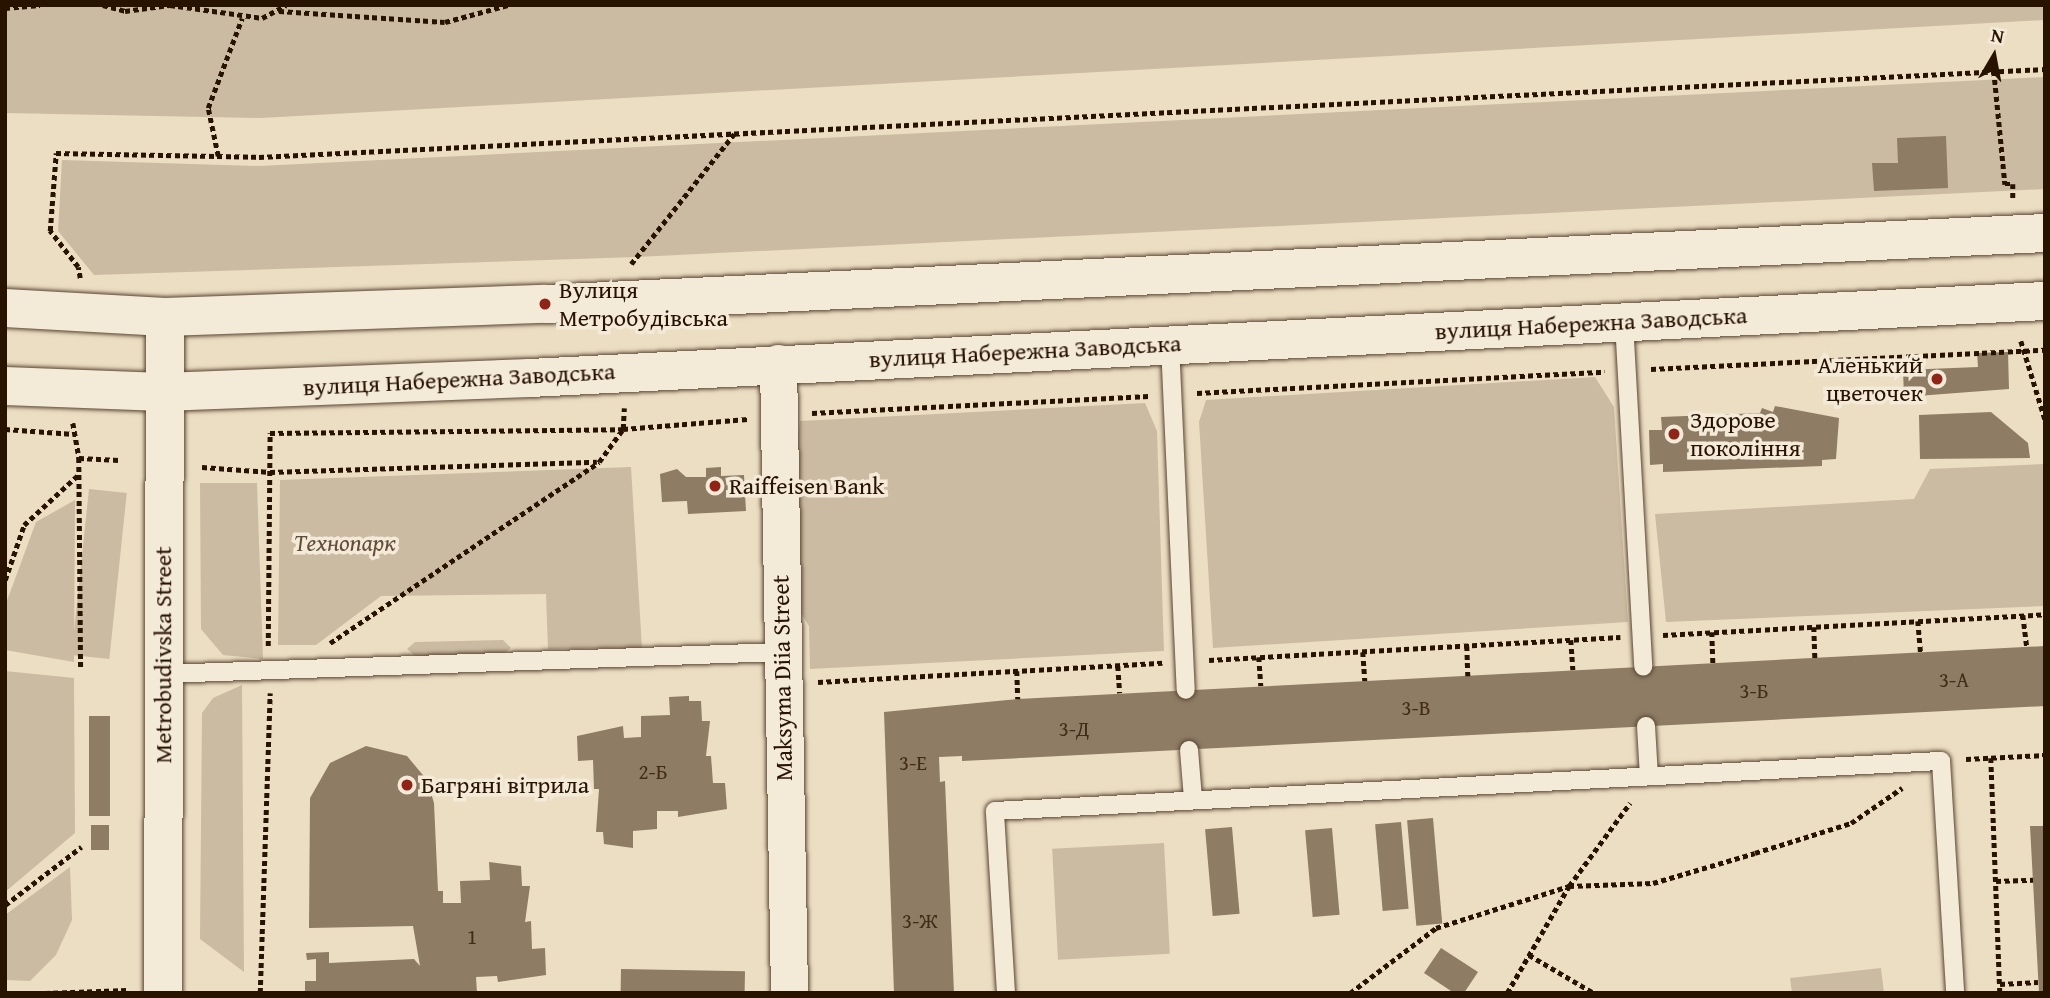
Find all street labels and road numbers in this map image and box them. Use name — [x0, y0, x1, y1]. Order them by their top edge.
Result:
street label: вулиця Набережна Заводська — [1434, 300, 1748, 346]
street label: вулиця Набережна Заводська — [868, 328, 1182, 374]
street label: вулиця Набережна Заводська — [302, 356, 616, 402]
street label: Metrobudivska Street — [149, 546, 177, 764]
street label: Maksyma Diia Street — [766, 575, 798, 781]

